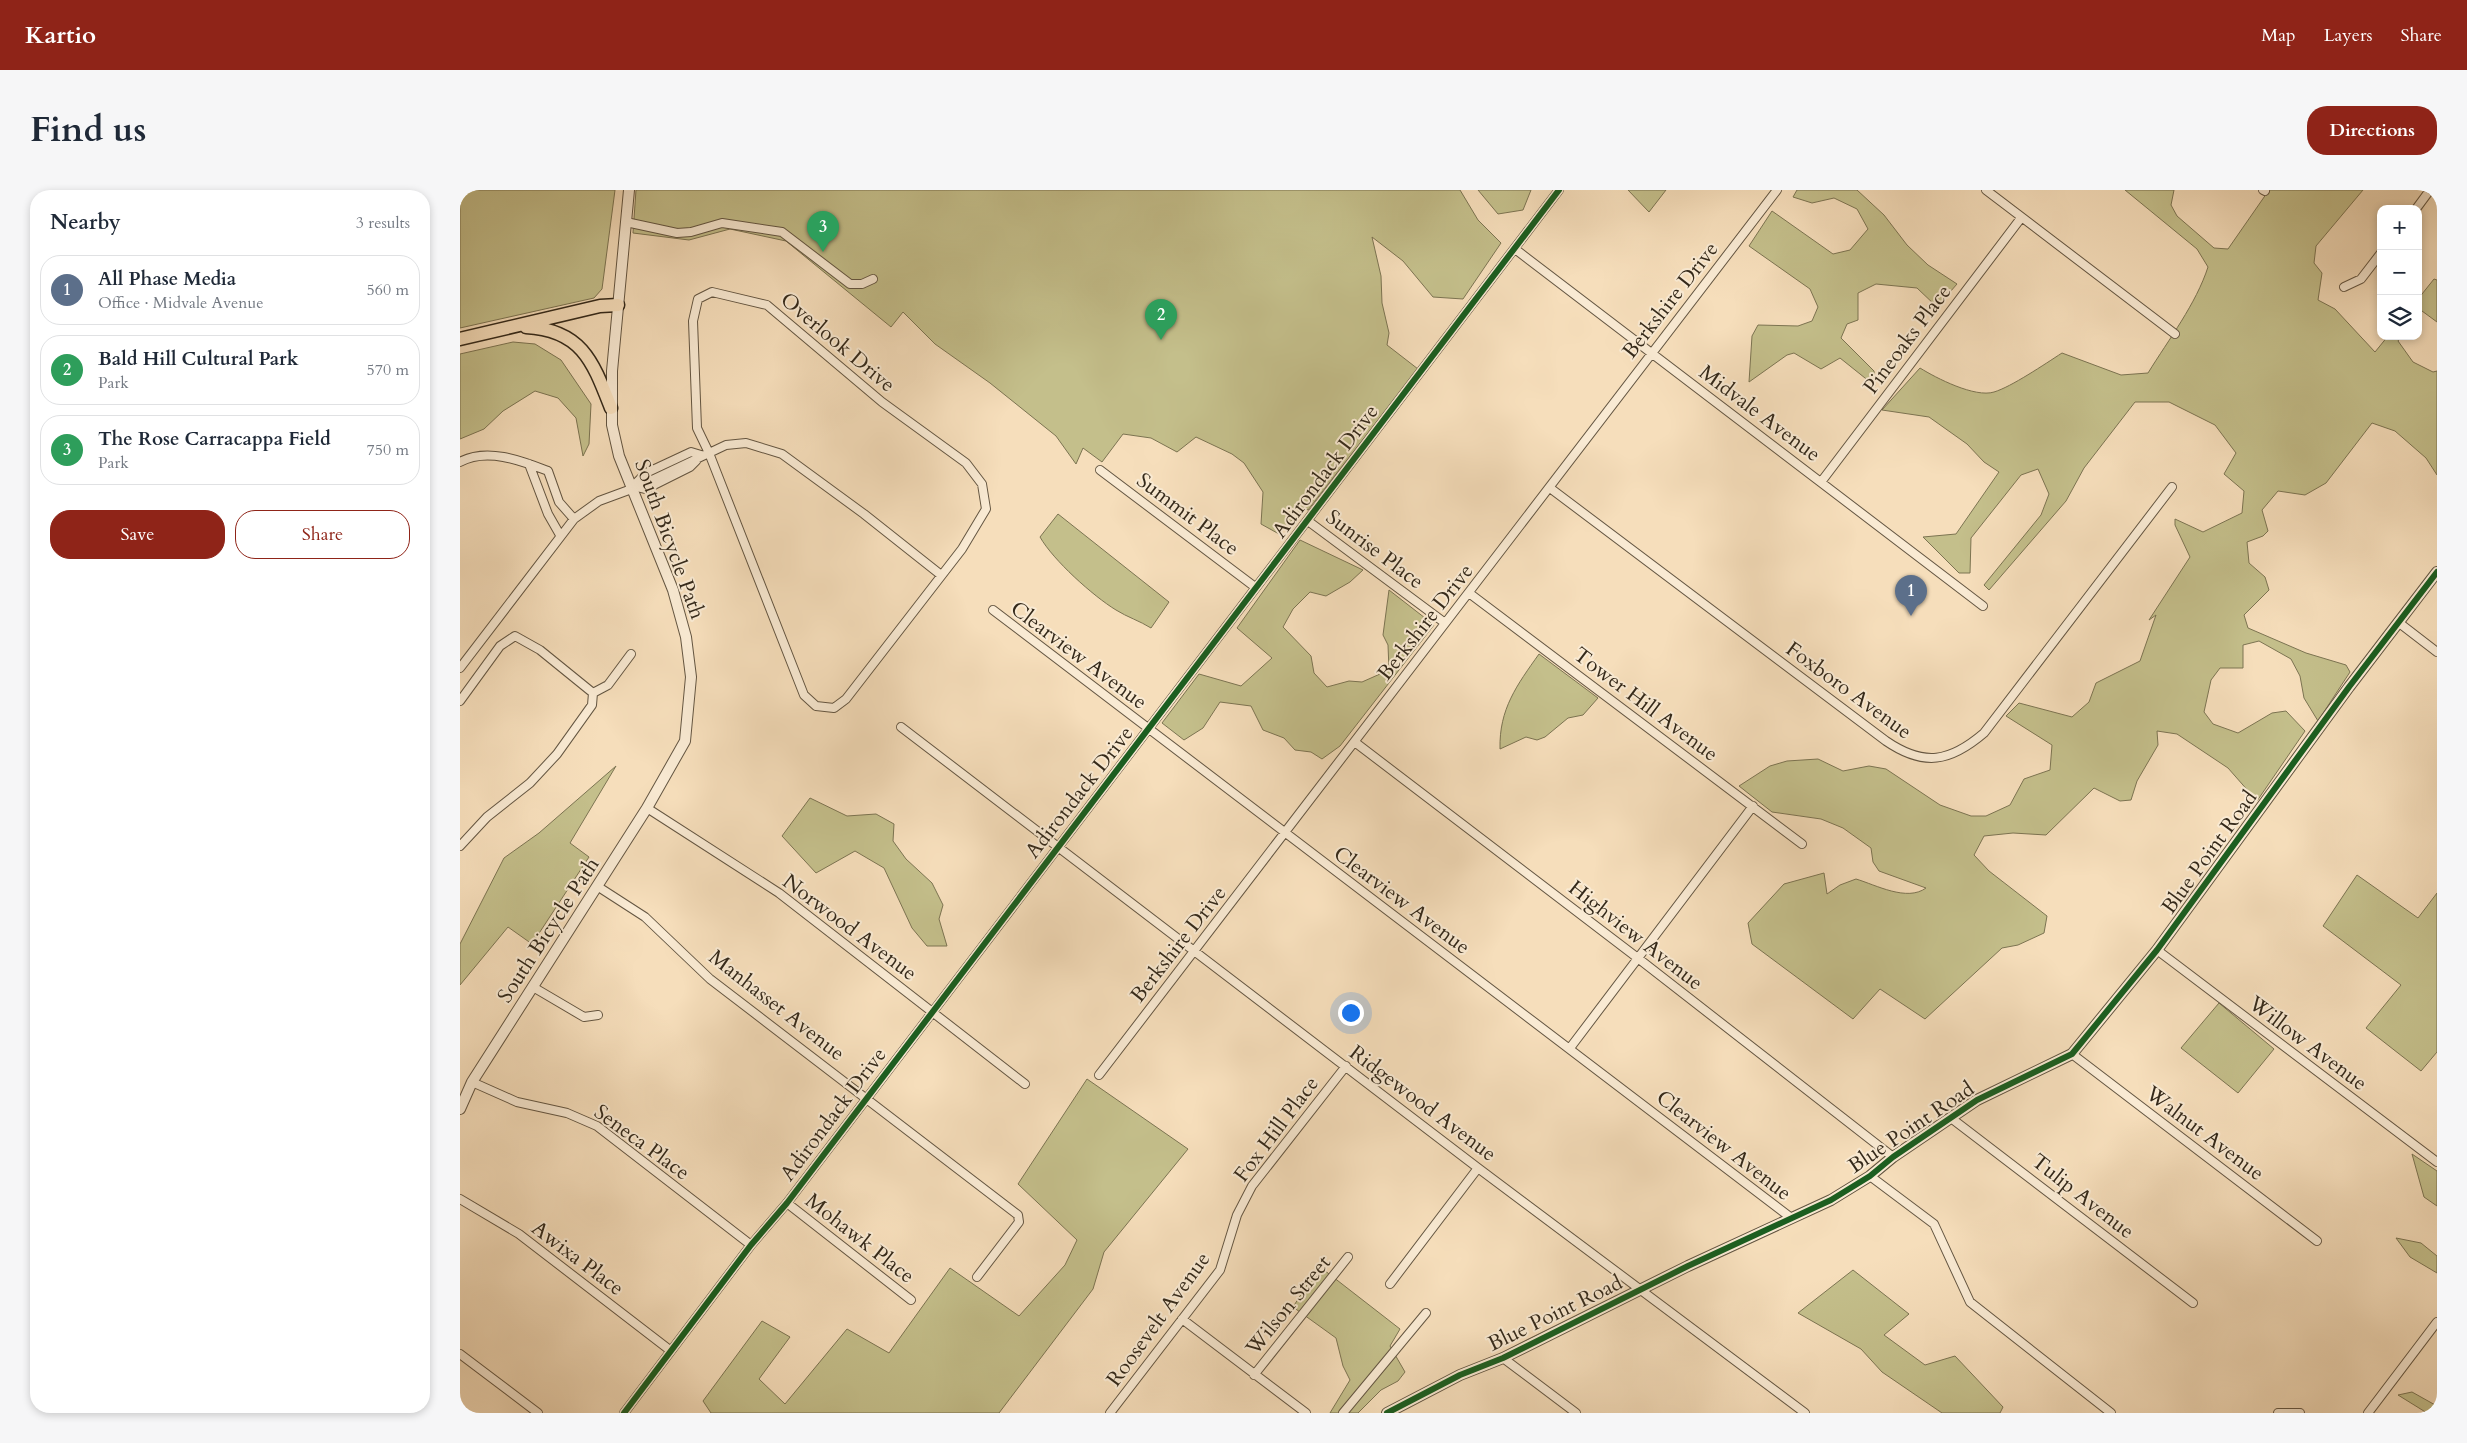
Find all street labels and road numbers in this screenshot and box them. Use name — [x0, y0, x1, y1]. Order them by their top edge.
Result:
street label: Berkshire Drive — [1616, 236, 1725, 365]
street label: Pineoaks Place — [1857, 279, 1958, 400]
street label: Overlook Drive — [774, 286, 901, 399]
street label: Midvale Avenue — [1693, 358, 1826, 469]
street label: Adirondack Drive — [1266, 398, 1385, 544]
street label: South Bicycle Path — [627, 455, 712, 623]
street label: Summit Place — [1130, 466, 1245, 563]
street label: Sunrise Place — [1320, 503, 1430, 596]
street label: Berkshire Drive — [1371, 558, 1480, 687]
street label: Clearview Avenue — [1004, 594, 1153, 716]
street label: Foxboro Avenue — [1780, 635, 1918, 746]
street label: Tower Hill Avenue — [1567, 640, 1724, 768]
street label: Adirondack Drive — [1019, 720, 1140, 864]
street label: Blue Point Road — [2155, 785, 2264, 920]
street label: Clearview Avenue — [1327, 839, 1476, 961]
street label: South Bicycle Path — [491, 852, 607, 1009]
street label: Norwood Avenue — [777, 867, 923, 988]
street label: Highview Avenue — [1562, 874, 1709, 997]
street label: Berkshire Drive — [1124, 880, 1233, 1009]
street label: Manhasset Avenue — [703, 943, 851, 1068]
street label: Willow Avenue — [2242, 989, 2373, 1098]
street label: Ridgewood Avenue — [1343, 1038, 1502, 1168]
street label: Adirondack Drive — [774, 1041, 893, 1187]
street label: Fox Hill Place — [1227, 1071, 1326, 1188]
street label: Blue Point Road — [1843, 1074, 1980, 1180]
street label: Walnut Avenue — [2139, 1079, 2270, 1188]
street label: Clearview Avenue — [1650, 1083, 1797, 1207]
street label: Seneca Place — [588, 1098, 695, 1187]
street label: Tulip Avenue — [2025, 1147, 2140, 1246]
street label: Mohawk Place — [799, 1187, 920, 1290]
street label: Awixa Place — [526, 1214, 630, 1303]
street label: Roosevelt Avenue — [1100, 1246, 1217, 1392]
street label: Wilson Street — [1238, 1249, 1338, 1362]
street label: Blue Point Road — [1483, 1268, 1627, 1359]

